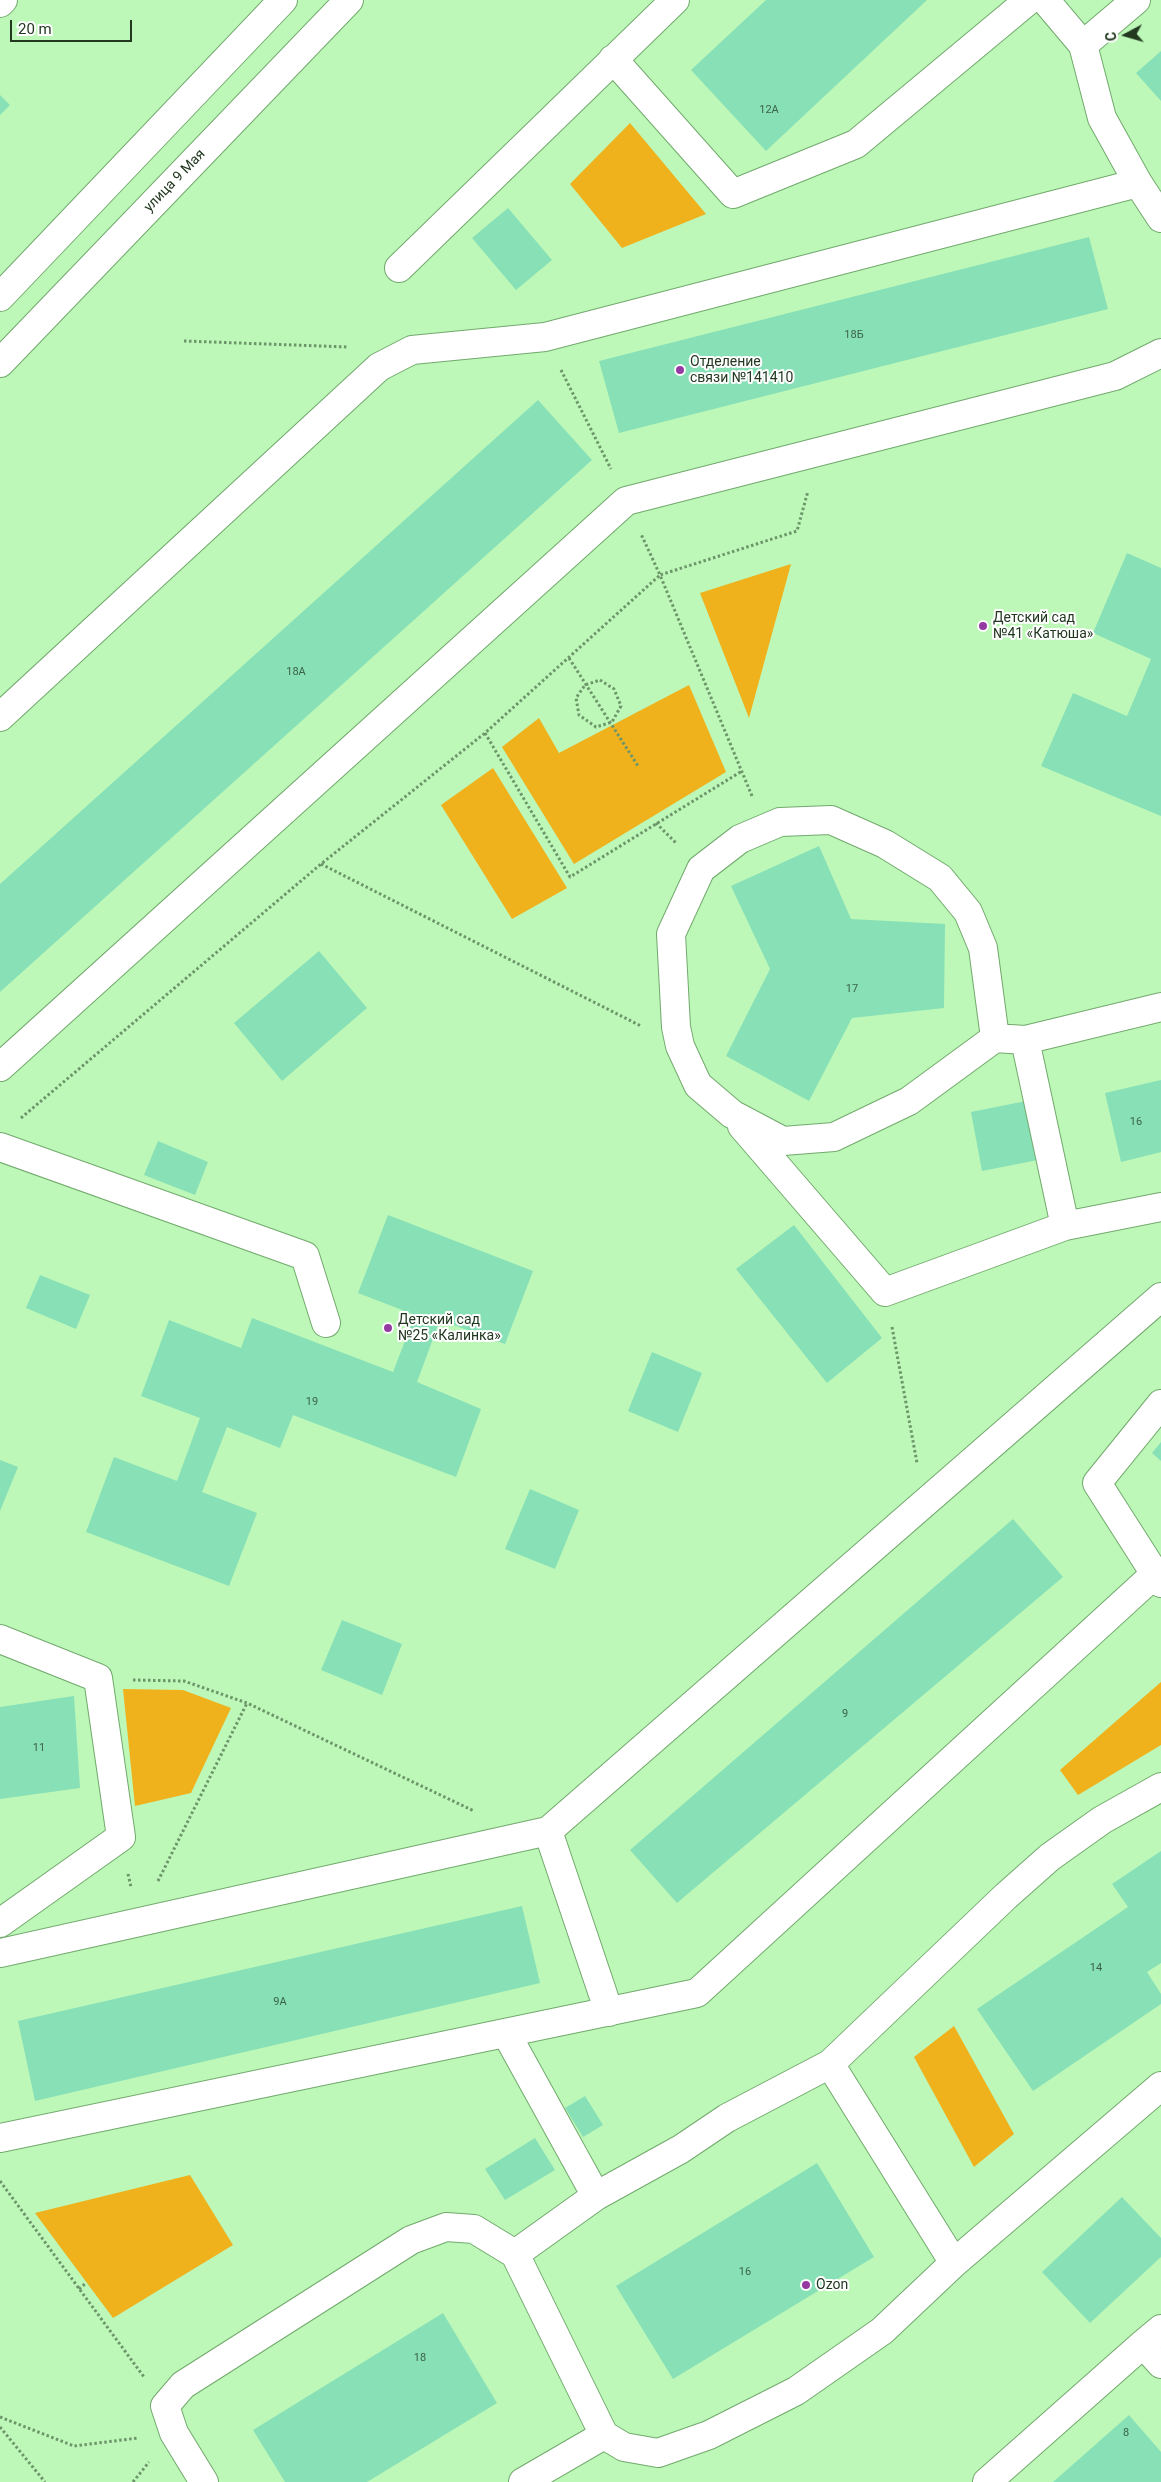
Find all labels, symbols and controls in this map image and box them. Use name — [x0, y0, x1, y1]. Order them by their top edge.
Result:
scale bar — [12, 10, 135, 42]
north arrow — [1101, 10, 1151, 60]
text: 20 m — [18, 20, 52, 38]
text: С — [1103, 31, 1120, 42]
house number: 12А — [759, 103, 779, 117]
street label: улица 9 Мая — [141, 146, 209, 216]
house number: 18Б — [844, 328, 864, 342]
place label: Отделение связи №141410 — [690, 354, 793, 387]
marker: Отделение связи №141410 — [674, 364, 686, 376]
place label: Детский сад №41 «Катюша» — [993, 610, 1093, 642]
marker: Детский сад №41 «Катюша» — [977, 620, 989, 632]
house number: 18А — [286, 665, 306, 679]
house number: 17 — [846, 982, 858, 996]
house number: 16 — [1130, 1115, 1142, 1129]
place label: Детский сад №25 «Калинка» — [398, 1312, 501, 1344]
marker: Детский сад №25 «Калинка» — [382, 1322, 394, 1334]
house number: 19 — [306, 1395, 318, 1409]
house number: 9 — [842, 1707, 848, 1721]
house number: 11 — [33, 1741, 45, 1755]
house number: 14 — [1090, 1961, 1102, 1975]
house number: 9А — [273, 1995, 287, 2009]
house number: 16 — [739, 2265, 751, 2279]
place label: Ozon — [816, 2277, 848, 2293]
marker: Ozon — [800, 2279, 812, 2291]
house number: 18 — [414, 2351, 426, 2365]
house number: 8 — [1123, 2426, 1129, 2440]

